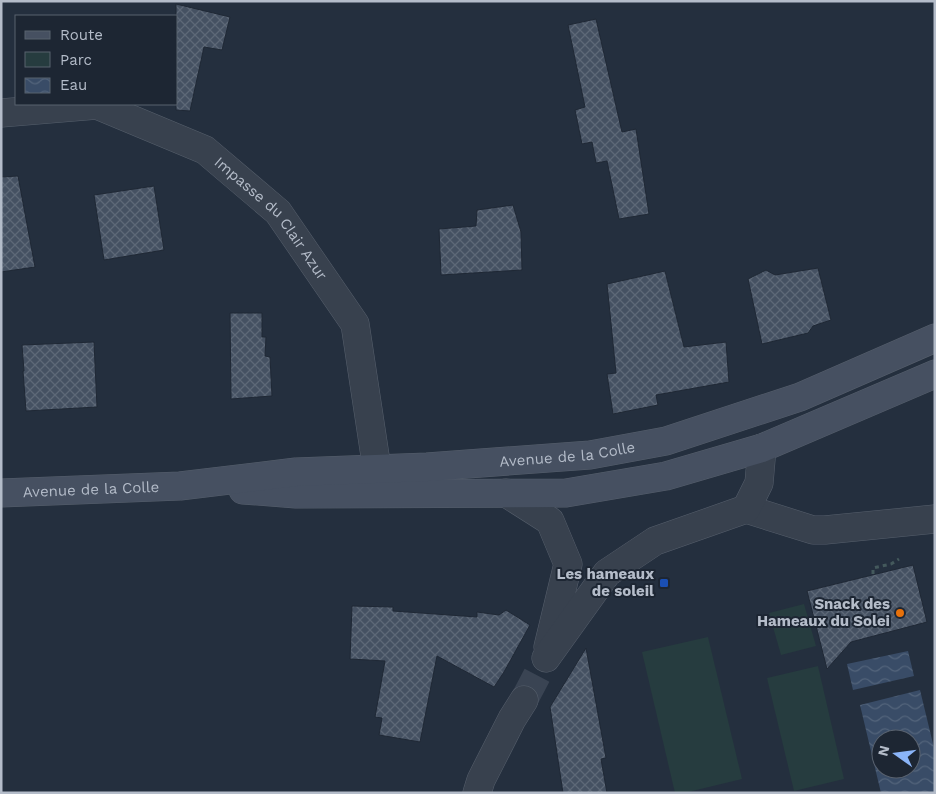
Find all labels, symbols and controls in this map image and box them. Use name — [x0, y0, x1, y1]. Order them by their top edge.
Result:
legend — [15, 15, 178, 105]
text: Route — [60, 26, 103, 44]
text: Parc — [60, 51, 92, 69]
text: Eau — [60, 76, 87, 94]
street label: Impasse du Clair Azur — [211, 153, 331, 283]
street label: Avenue de la Colle — [499, 438, 637, 471]
street label: Avenue de la Colle — [22, 478, 159, 501]
place label: Les hameaux de soleil — [556, 565, 654, 600]
marker: Les hameaux de soleil — [658, 577, 670, 589]
place label: Snack des Hameaux du Solei — [757, 595, 890, 630]
marker: Snack des Hameaux du Solei — [894, 607, 906, 619]
north arrow — [871, 729, 921, 779]
text: N — [874, 744, 892, 758]

